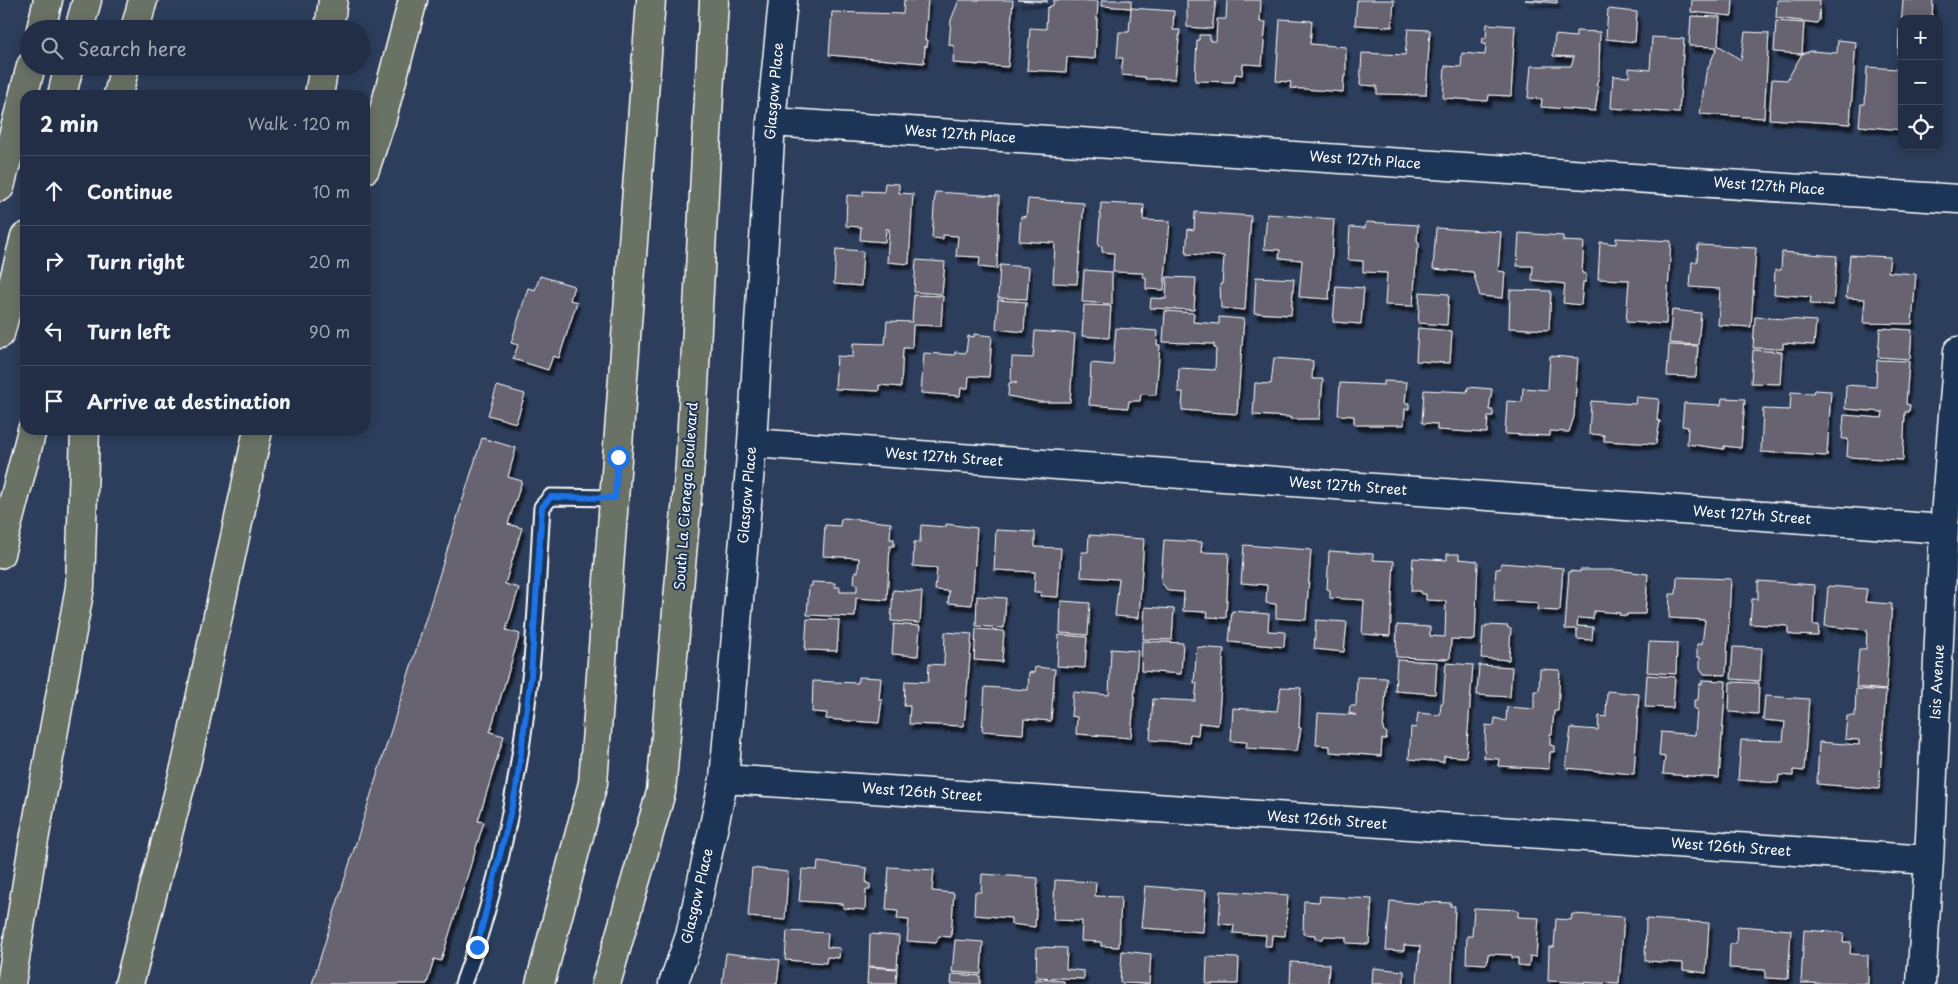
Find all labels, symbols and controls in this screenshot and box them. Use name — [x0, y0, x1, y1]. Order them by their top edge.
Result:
map controls — [1898, 15, 1943, 150]
button: + — [1898, 15, 1943, 60]
search box — [20, 20, 370, 75]
icon: search — [38, 34, 66, 62]
text: Search here — [78, 34, 187, 62]
street label: Glasgow Place — [759, 41, 788, 141]
button: − — [1898, 60, 1943, 105]
button: locate — [1898, 105, 1943, 150]
text: 2 min — [40, 107, 99, 139]
text: Walk · 120 m — [248, 111, 350, 135]
street label: West 127th Place — [904, 119, 1016, 148]
street label: West 127th Place — [1309, 145, 1421, 174]
street label: West 127th Place — [1713, 171, 1825, 200]
icon: ahead — [40, 177, 68, 205]
text: Continue — [87, 177, 173, 205]
text: 10 m — [313, 179, 350, 203]
icon: right — [40, 247, 68, 275]
text: Turn right — [87, 247, 185, 275]
text: 20 m — [309, 249, 350, 273]
icon: left — [40, 317, 68, 345]
text: Turn left — [87, 317, 171, 345]
text: 90 m — [309, 319, 350, 343]
icon: arrive — [40, 387, 68, 415]
text: Arrive at destination — [87, 387, 291, 415]
street label: South La Cienega Boulevard — [668, 401, 703, 591]
street label: West 127th Street — [884, 442, 1004, 471]
street label: Glasgow Place — [732, 445, 761, 545]
route start — [607, 446, 630, 469]
street label: West 127th Street — [1288, 471, 1408, 500]
street label: West 127th Street — [1692, 500, 1812, 529]
street label: Isis Avenue — [1924, 644, 1949, 720]
street label: West 126th Street — [861, 777, 983, 806]
street label: West 126th Street — [1266, 805, 1388, 834]
street label: West 126th Street — [1670, 832, 1792, 861]
street label: Glasgow Place — [675, 846, 718, 946]
route end — [466, 936, 489, 959]

